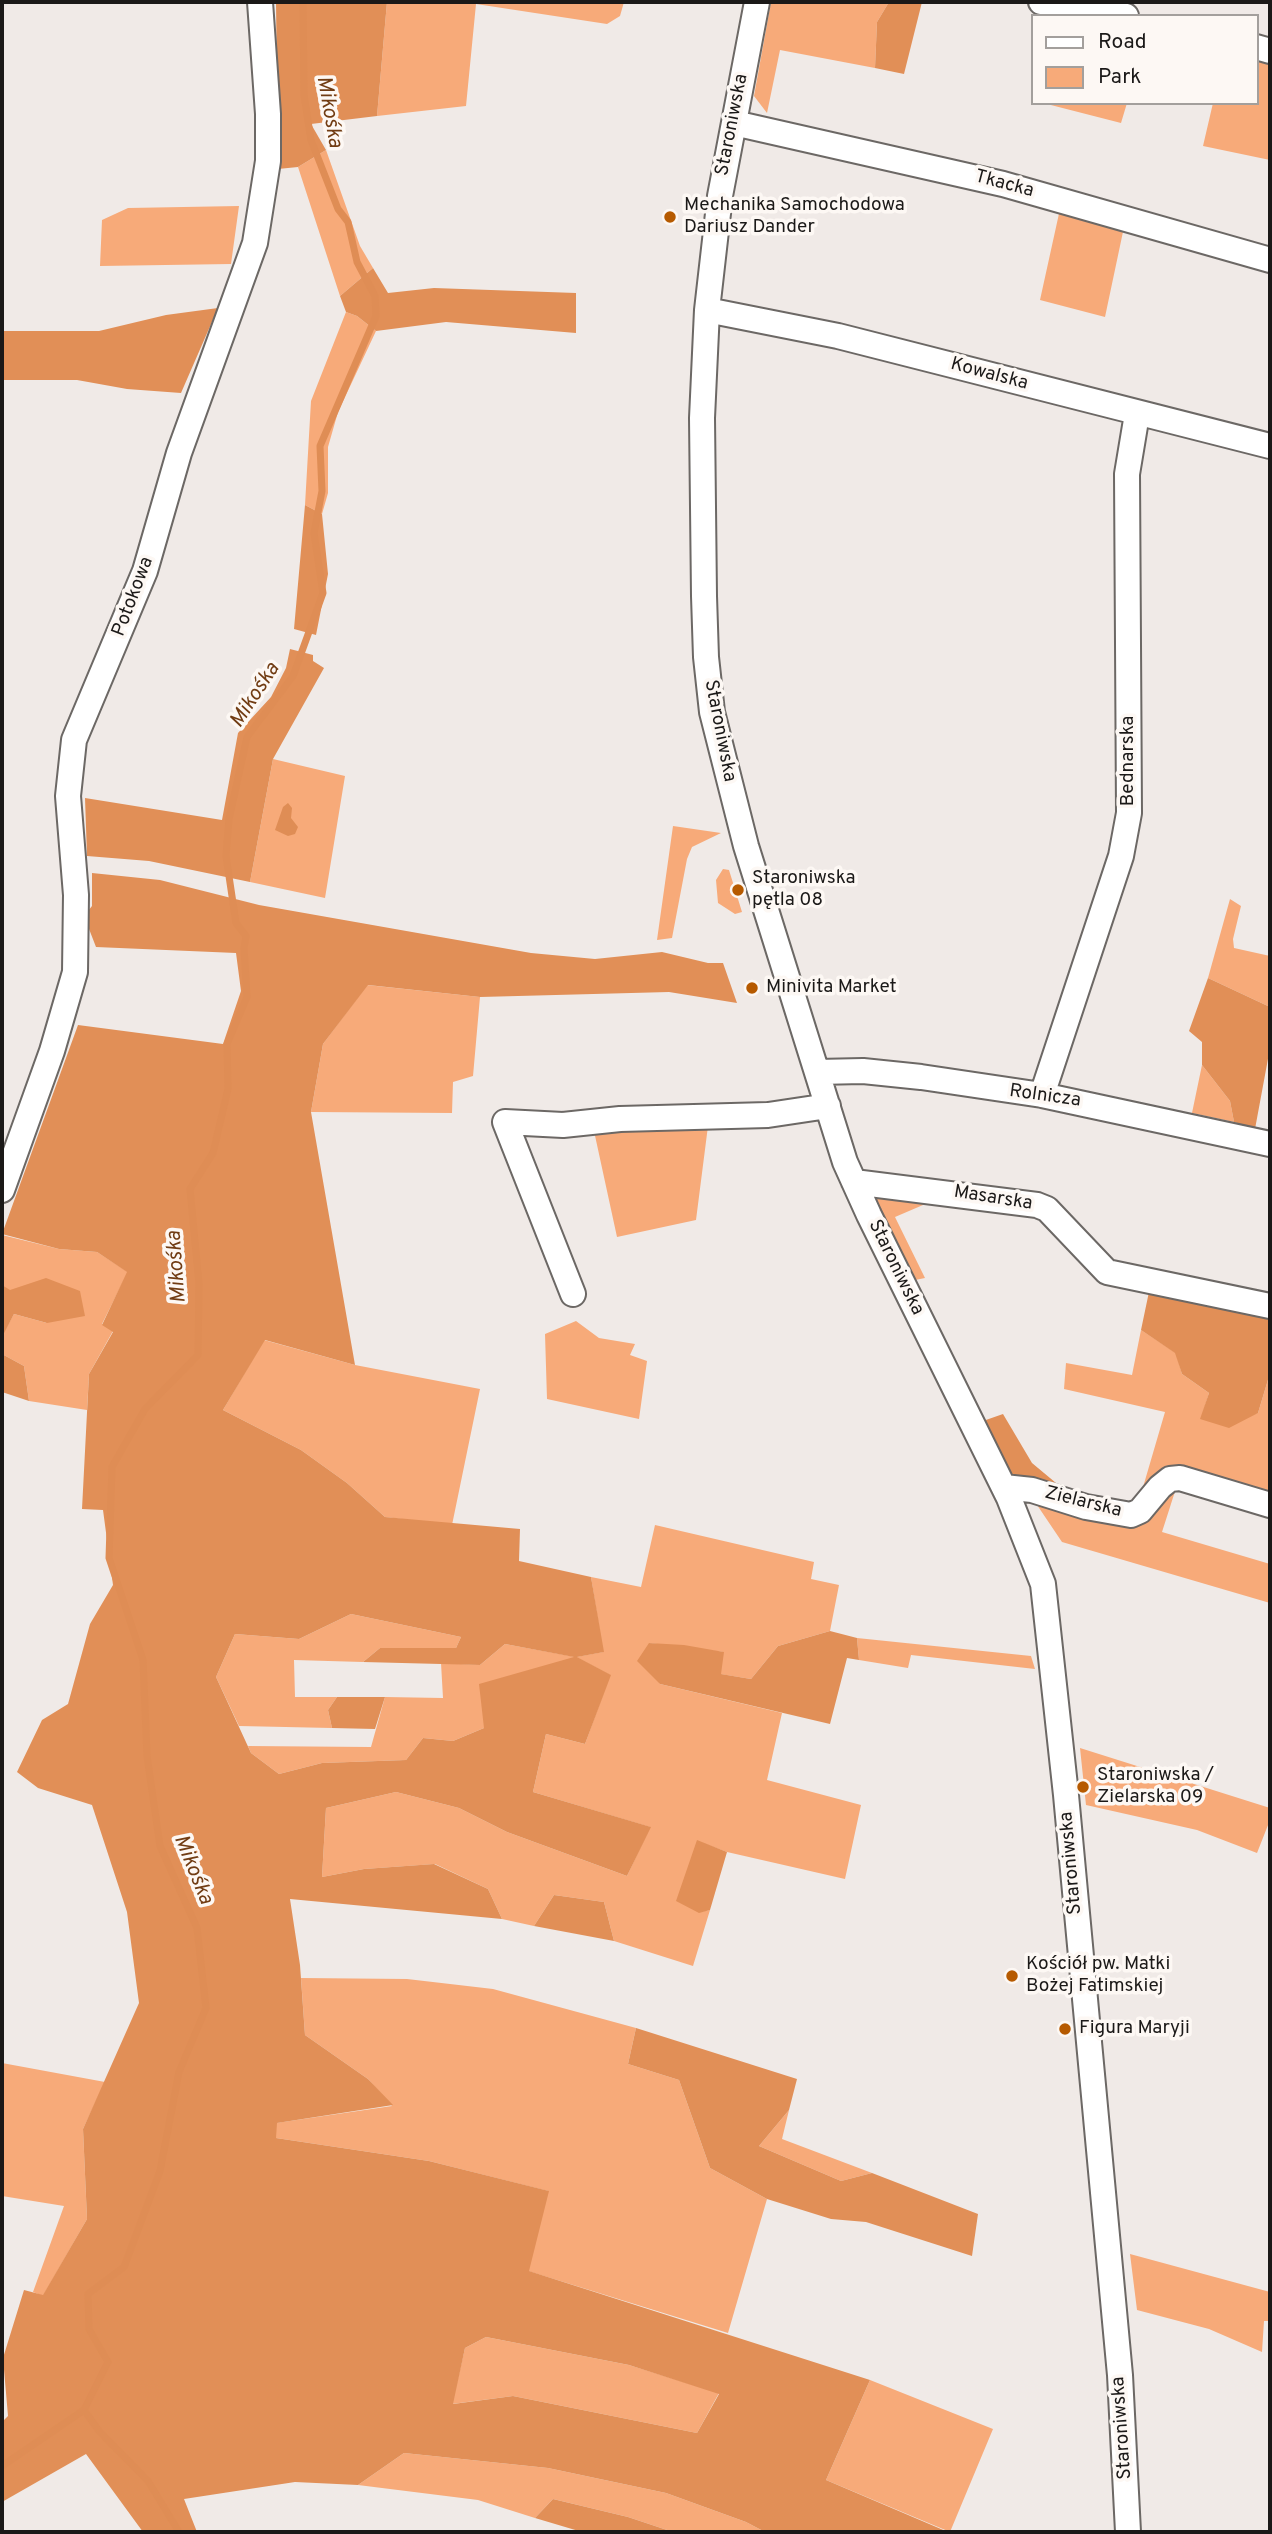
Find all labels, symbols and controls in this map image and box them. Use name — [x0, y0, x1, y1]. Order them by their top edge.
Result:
legend — [1030, 14, 1258, 105]
text: Road — [1098, 29, 1147, 56]
text: Park — [1098, 64, 1141, 91]
street label: Staroniwska — [712, 72, 754, 178]
water label: Mikośka — [309, 74, 347, 150]
street label: Tkacka — [972, 166, 1036, 204]
place label: Mechanika Samochodowa Dariusz Dander — [684, 195, 905, 239]
marker: Mechanika Samochodowa Dariusz Dander — [662, 209, 678, 225]
street label: Kowalska — [948, 354, 1030, 396]
street label: Potokowa — [108, 554, 160, 640]
water label: Mikośka — [226, 659, 286, 733]
street label: Staroniwska — [698, 678, 740, 784]
street label: Bednarska — [1118, 716, 1140, 806]
place label: Staroniwska pętla 08 — [752, 868, 855, 912]
marker: Staroniwska pętla 08 — [730, 882, 746, 898]
place label: Minivita Market — [766, 977, 897, 999]
marker: Minivita Market — [744, 980, 760, 996]
street label: Rolnicza — [1008, 1081, 1082, 1113]
street label: Masarska — [952, 1182, 1034, 1216]
street label: Staroniwska — [862, 1217, 928, 1319]
water label: Mikośka — [163, 1230, 193, 1304]
street label: Zielarska — [1042, 1482, 1124, 1524]
place label: Staroniwska / Zielarska 09 — [1097, 1765, 1214, 1809]
marker: Staroniwska / Zielarska 09 — [1075, 1779, 1091, 1795]
street label: Staroniwska — [1056, 1811, 1088, 1915]
water label: Mikośka — [167, 1832, 217, 1908]
place label: Kościół pw. Matki Bożej Fatimskiej — [1026, 1954, 1170, 1998]
marker: Kościół pw. Matki Bożej Fatimskiej — [1004, 1968, 1020, 1984]
place label: Figura Maryji — [1079, 2018, 1190, 2040]
marker: Figura Maryji — [1057, 2021, 1073, 2037]
street label: Staroniwska — [1108, 2376, 1138, 2480]

